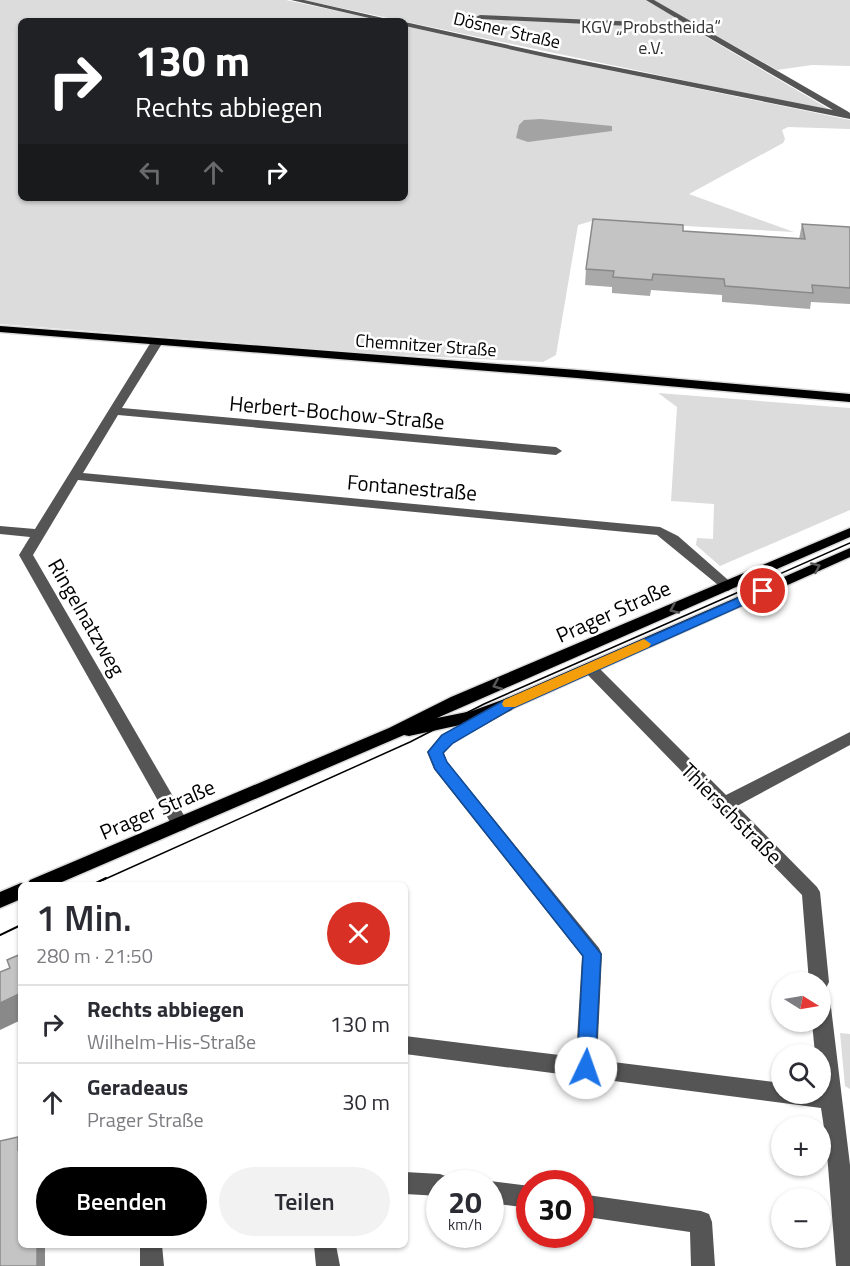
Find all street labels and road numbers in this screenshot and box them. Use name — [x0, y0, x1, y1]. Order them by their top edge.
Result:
street label: Dösner Straße — [451, 5, 563, 55]
street label: Chemnitzer Straße — [354, 327, 498, 363]
street label: Herbert-Bochow-Straße — [228, 387, 446, 437]
street label: Fontanestraße — [346, 465, 478, 509]
street label: Ringelnatzweg — [40, 552, 134, 682]
street label: Prager Straße — [551, 571, 675, 651]
street label: Thierschstraße — [674, 755, 790, 871]
street label: Prager Straße — [94, 770, 220, 848]

